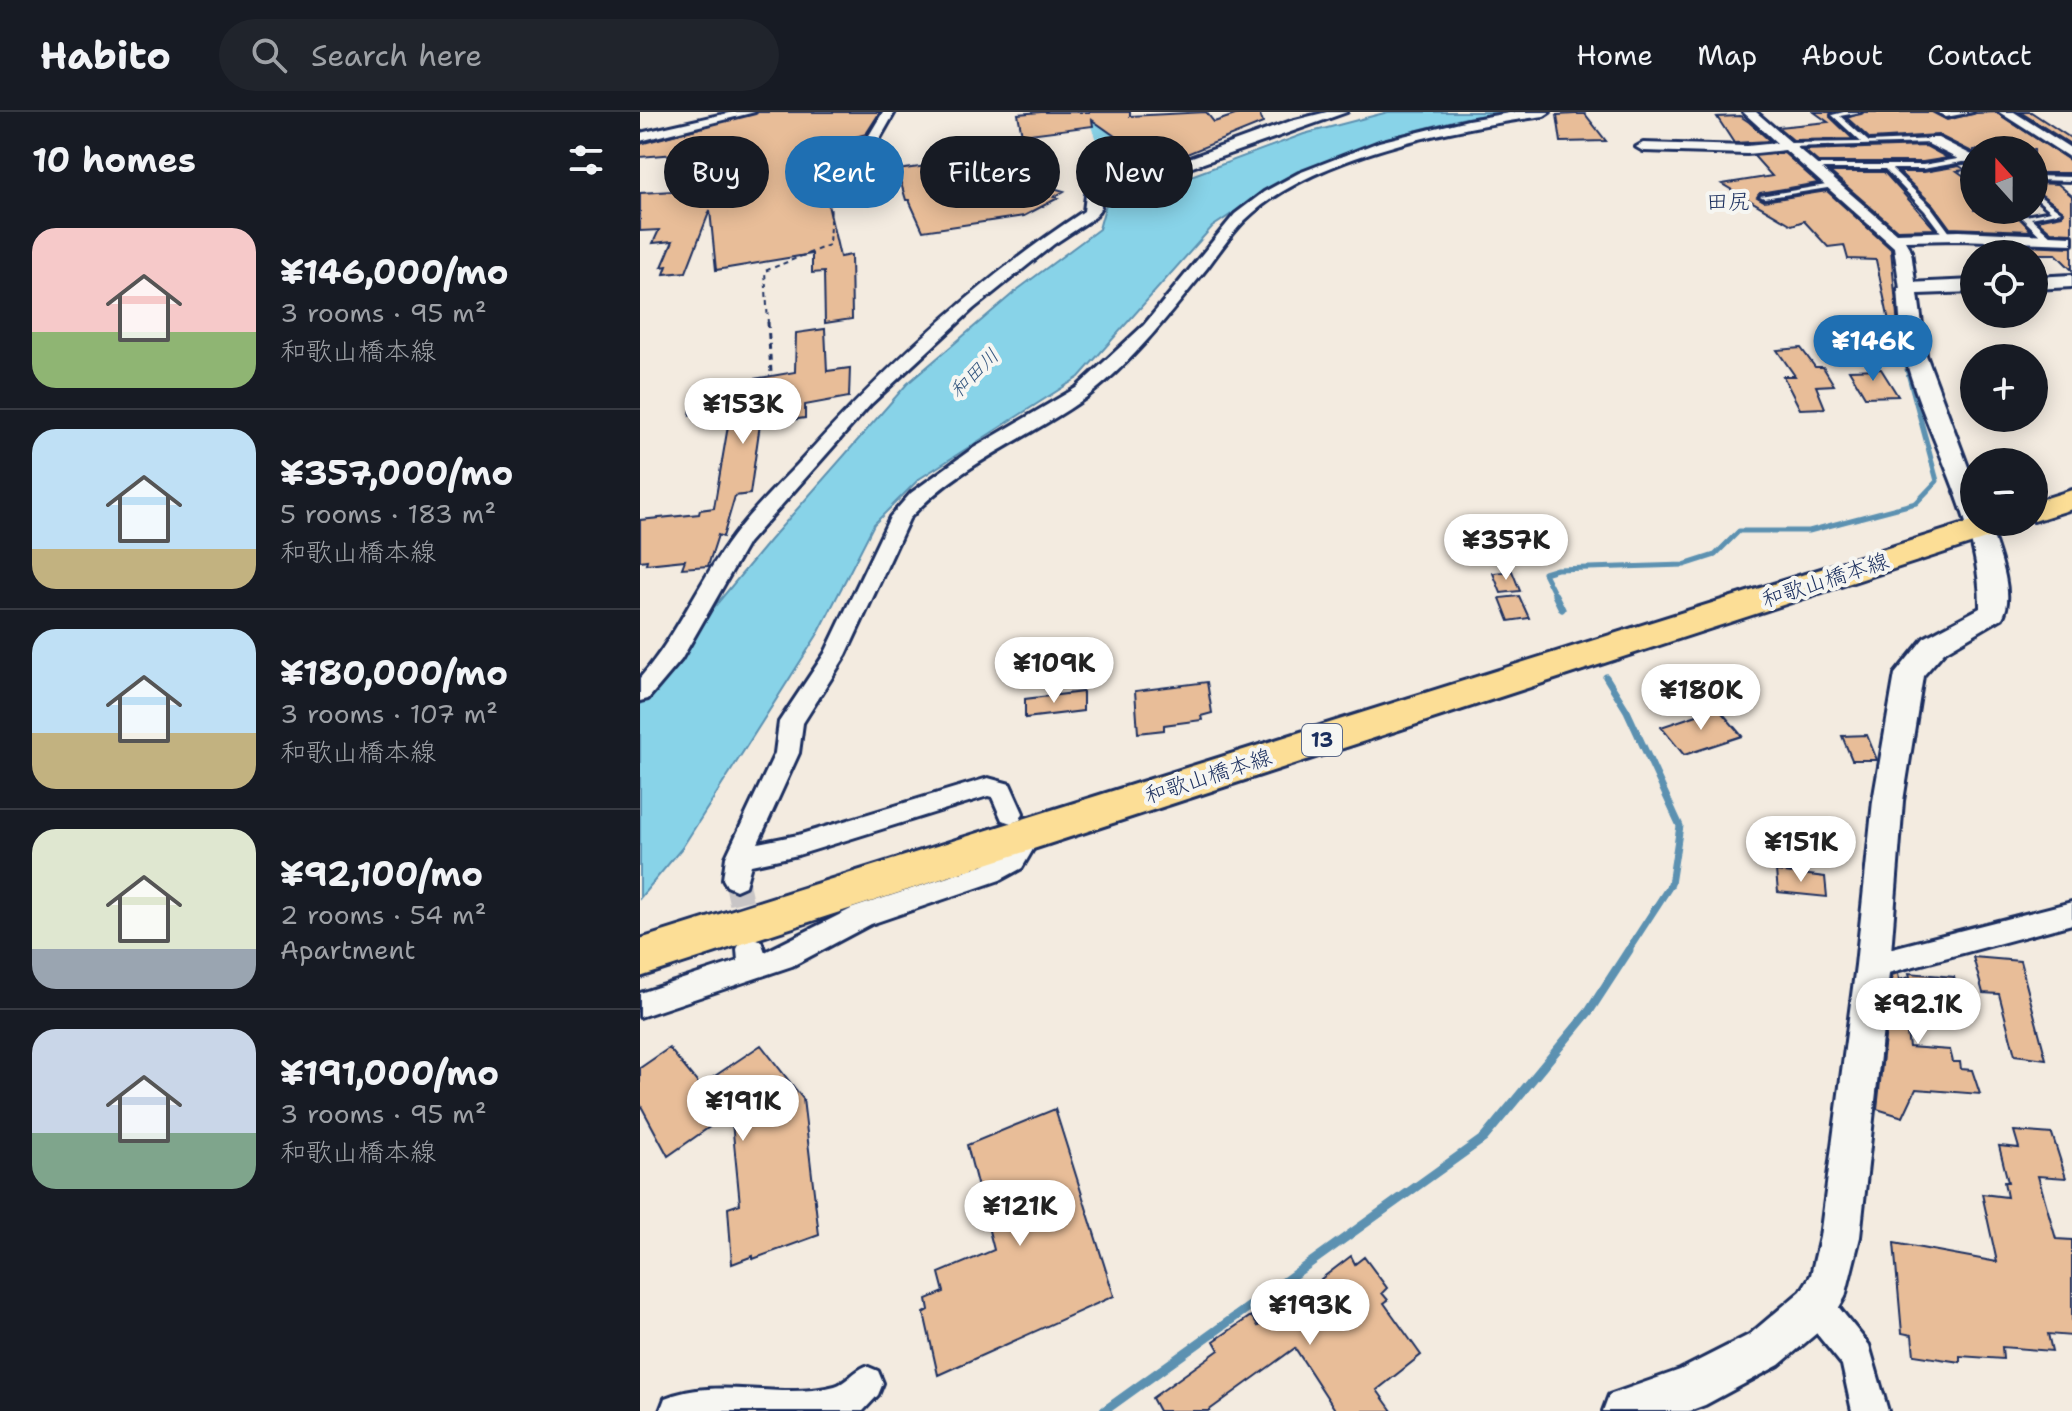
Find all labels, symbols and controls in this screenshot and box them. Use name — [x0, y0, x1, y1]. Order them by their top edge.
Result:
search box — [219, 19, 779, 91]
text: Habito — [40, 30, 171, 81]
icon: search — [247, 33, 291, 77]
text: Search here — [311, 35, 482, 76]
text: Home — [1576, 36, 1653, 74]
text: Map — [1697, 36, 1757, 74]
text: About — [1801, 36, 1883, 74]
text: Contact — [1927, 36, 2032, 74]
chip: Buy — [664, 136, 769, 208]
chip: Rent — [785, 136, 904, 208]
chip: Filters — [920, 136, 1060, 208]
chip: New — [1076, 136, 1193, 208]
north arrow — [1960, 136, 2048, 224]
map controls — [1960, 136, 2048, 536]
text: 10 homes — [32, 137, 196, 183]
icon: filters — [564, 138, 608, 182]
district label: 田尻 — [1706, 187, 1750, 216]
button: locate — [1960, 240, 2048, 328]
text: ¥146,000/mo — [280, 249, 509, 295]
icon: home — [96, 260, 192, 356]
text: 3 rooms · 95 m² — [280, 295, 487, 330]
pin: ¥146K — [1817, 315, 1929, 383]
text: ¥146K — [1832, 323, 1914, 358]
text: 和歌山橋本線 — [280, 333, 436, 368]
water label: 和田川 — [944, 343, 1004, 403]
button: + — [1960, 344, 2048, 432]
pin: ¥153K — [687, 378, 799, 446]
text: ¥153K — [702, 386, 784, 421]
button: − — [1960, 448, 2048, 536]
text: ¥357,000/mo — [280, 450, 513, 496]
icon: home — [96, 461, 192, 557]
text: 5 rooms · 183 m² — [280, 496, 496, 531]
pin: ¥357K — [1450, 514, 1562, 582]
text: ¥357K — [1462, 522, 1550, 557]
text: 和歌山橋本線 — [280, 534, 436, 569]
street label: 和歌山橋本線 — [1758, 546, 1892, 614]
pin: ¥109K — [998, 637, 1110, 705]
text: ¥109K — [1013, 645, 1095, 680]
text: ¥180,000/mo — [280, 650, 508, 696]
icon: home — [96, 661, 192, 757]
pin: ¥180K — [1645, 664, 1757, 732]
text: ¥180K — [1659, 672, 1743, 707]
text: 3 rooms · 107 m² — [280, 696, 498, 731]
road number: 13 — [1302, 724, 1342, 756]
text: 和歌山橋本線 — [280, 734, 436, 769]
street label: 和歌山橋本線 — [1141, 742, 1275, 810]
pin: ¥151K — [1745, 816, 1857, 884]
text: ¥151K — [1764, 824, 1838, 859]
text: ¥92,100/mo — [280, 851, 483, 897]
icon: home — [96, 861, 192, 957]
text: 2 rooms · 54 m² — [280, 897, 486, 932]
text: Apartment — [280, 932, 416, 967]
pin: ¥92.1K — [1853, 978, 1983, 1046]
text: ¥92.1K — [1874, 986, 1962, 1021]
text: ¥191,000/mo — [280, 1050, 499, 1096]
icon: home — [96, 1061, 192, 1157]
pin: ¥191K — [687, 1075, 799, 1143]
text: ¥191K — [705, 1083, 781, 1118]
text: 3 rooms · 95 m² — [280, 1096, 487, 1131]
text: 和歌山橋本線 — [280, 1134, 436, 1169]
pin: ¥121K — [964, 1180, 1076, 1248]
text: ¥121K — [982, 1188, 1058, 1223]
pin: ¥193K — [1254, 1279, 1366, 1347]
text: ¥193K — [1269, 1287, 1351, 1322]

